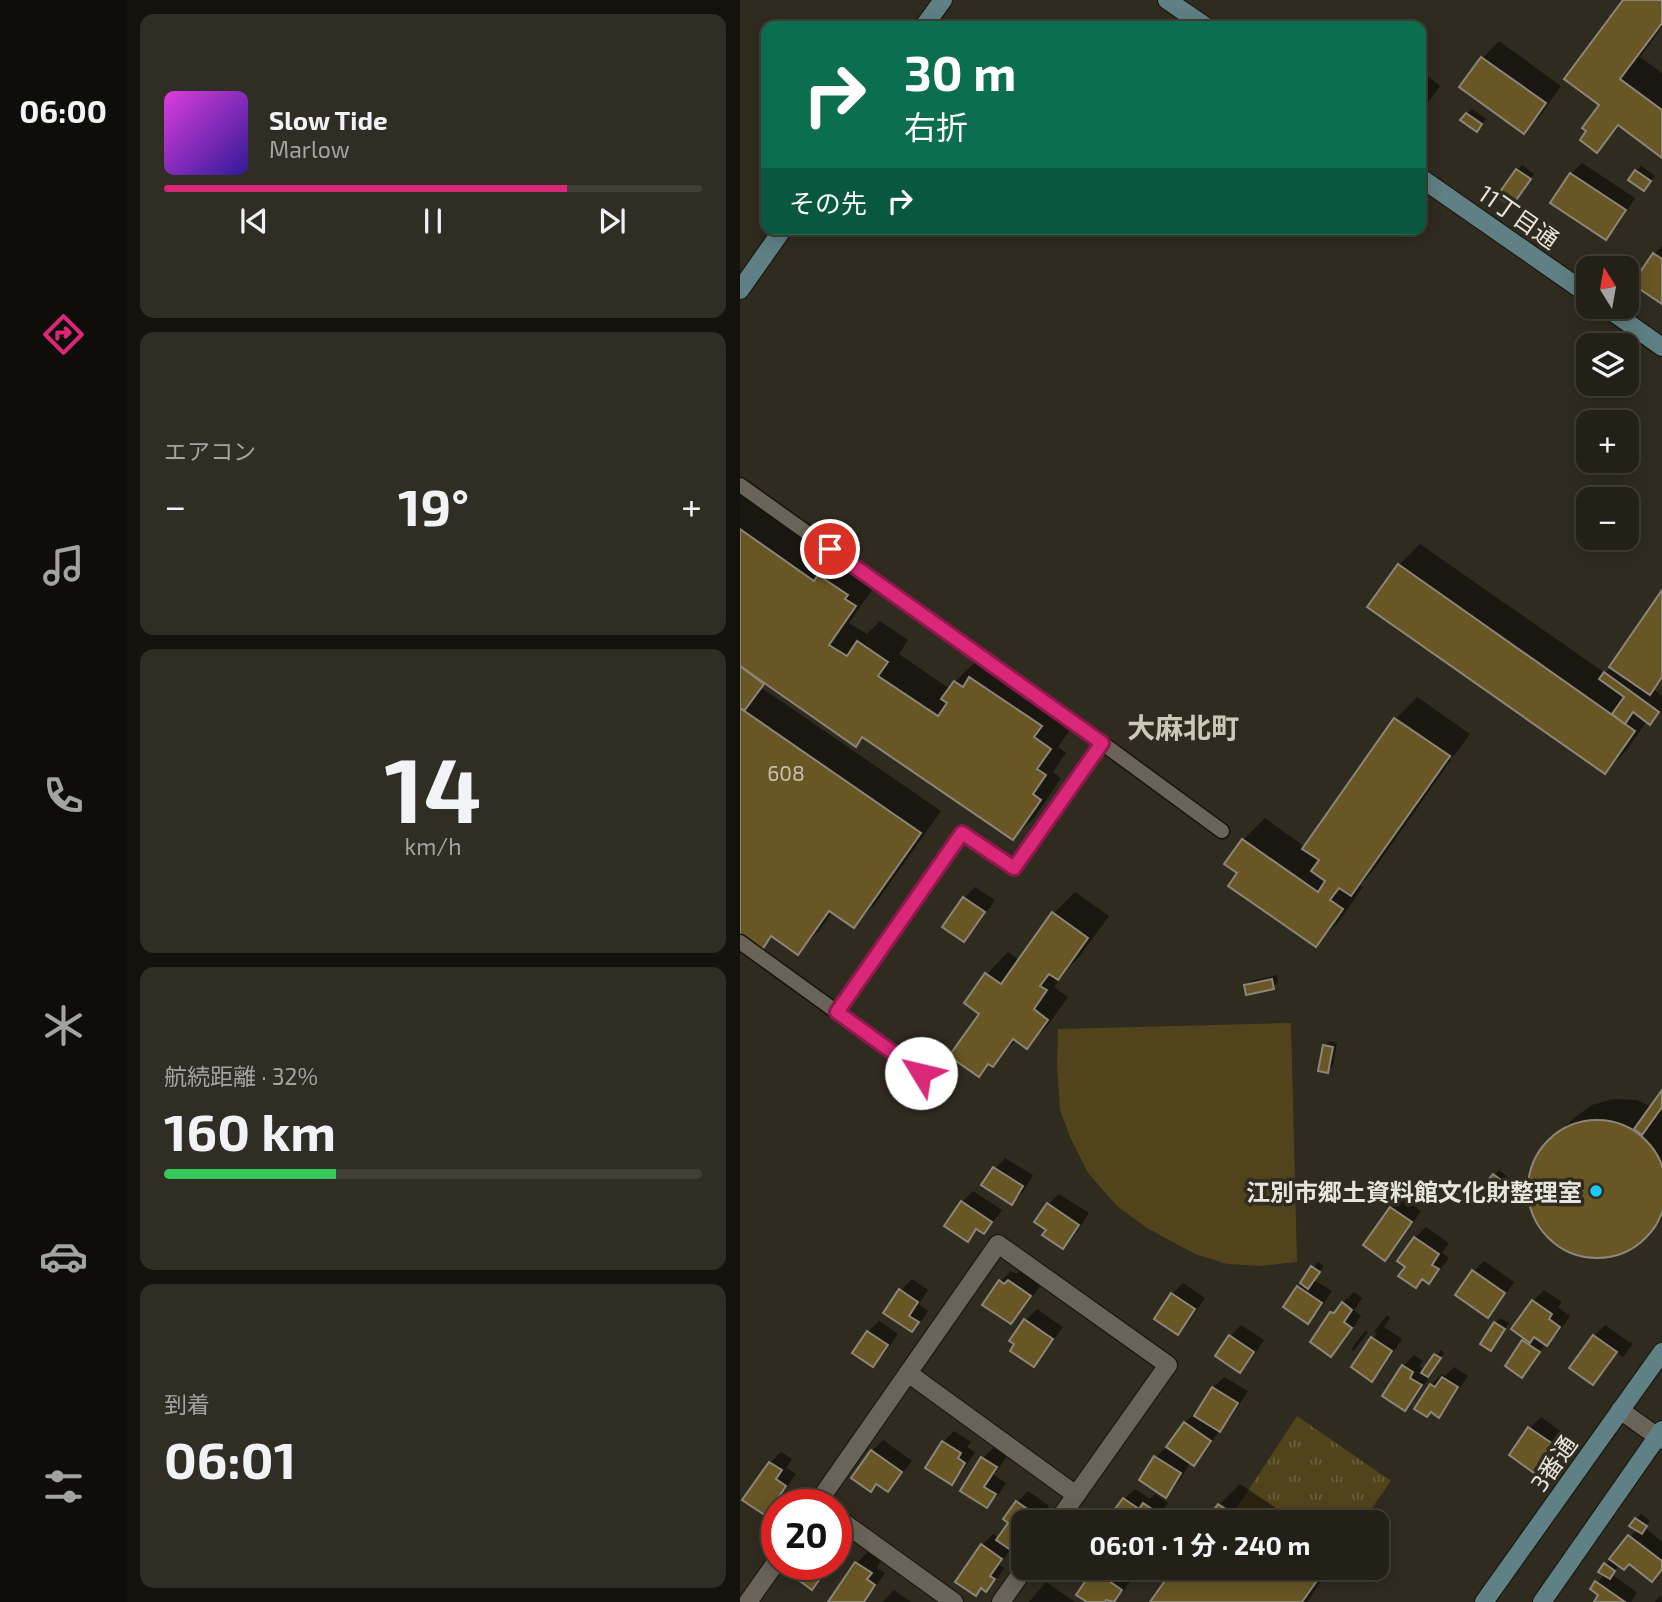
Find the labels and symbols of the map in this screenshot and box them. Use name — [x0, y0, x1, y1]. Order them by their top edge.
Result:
street label: 11丁目通 — [1473, 178, 1565, 254]
north arrow — [1576, 256, 1640, 318]
pin — [800, 519, 860, 579]
district label: 大麻北町 — [1127, 710, 1239, 744]
house number: 608 — [767, 760, 805, 785]
position arrow — [884, 1036, 958, 1110]
place label: 江別市郷土資料館文化財整理室 — [1246, 1177, 1582, 1206]
marker: 江別市郷土資料館文化財整理室 — [1588, 1183, 1604, 1199]
street label: 3番通 — [1524, 1430, 1582, 1496]
speed limit sign: 20 — [761, 1489, 852, 1580]

